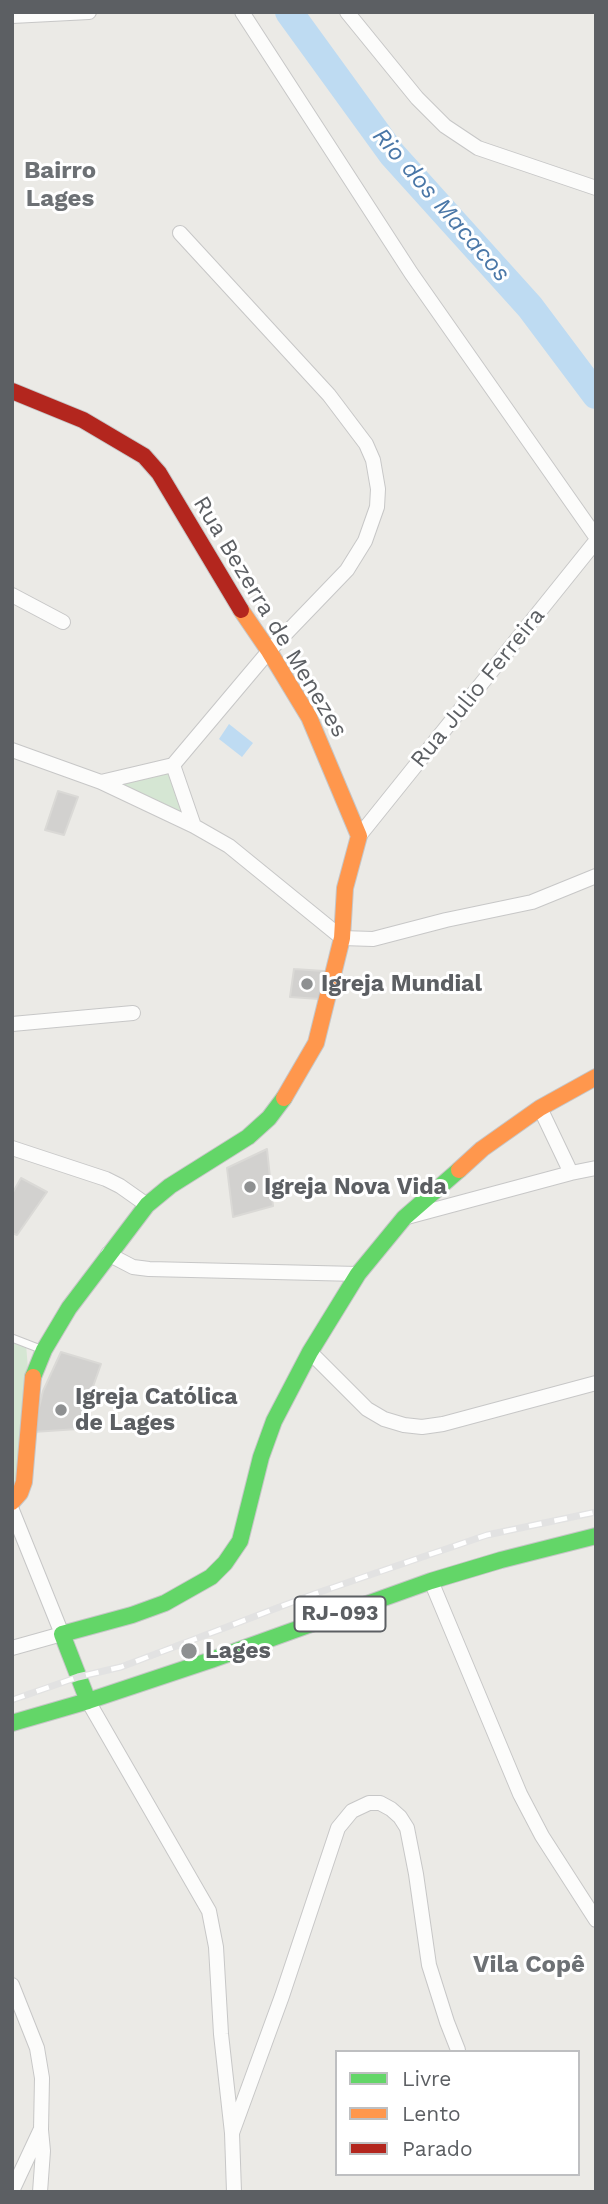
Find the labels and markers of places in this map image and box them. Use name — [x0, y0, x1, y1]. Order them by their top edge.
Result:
place label: Igreja Mundial — [321, 970, 482, 998]
marker: Igreja Mundial — [299, 976, 315, 992]
place label: Igreja Nova Vida — [264, 1173, 447, 1201]
marker: Igreja Nova Vida — [242, 1179, 258, 1195]
place label: Igreja Católica de Lages — [75, 1383, 238, 1437]
marker: Igreja Católica de Lages — [53, 1402, 69, 1418]
place label: Lages — [205, 1637, 271, 1665]
marker: Lages — [179, 1641, 199, 1661]

